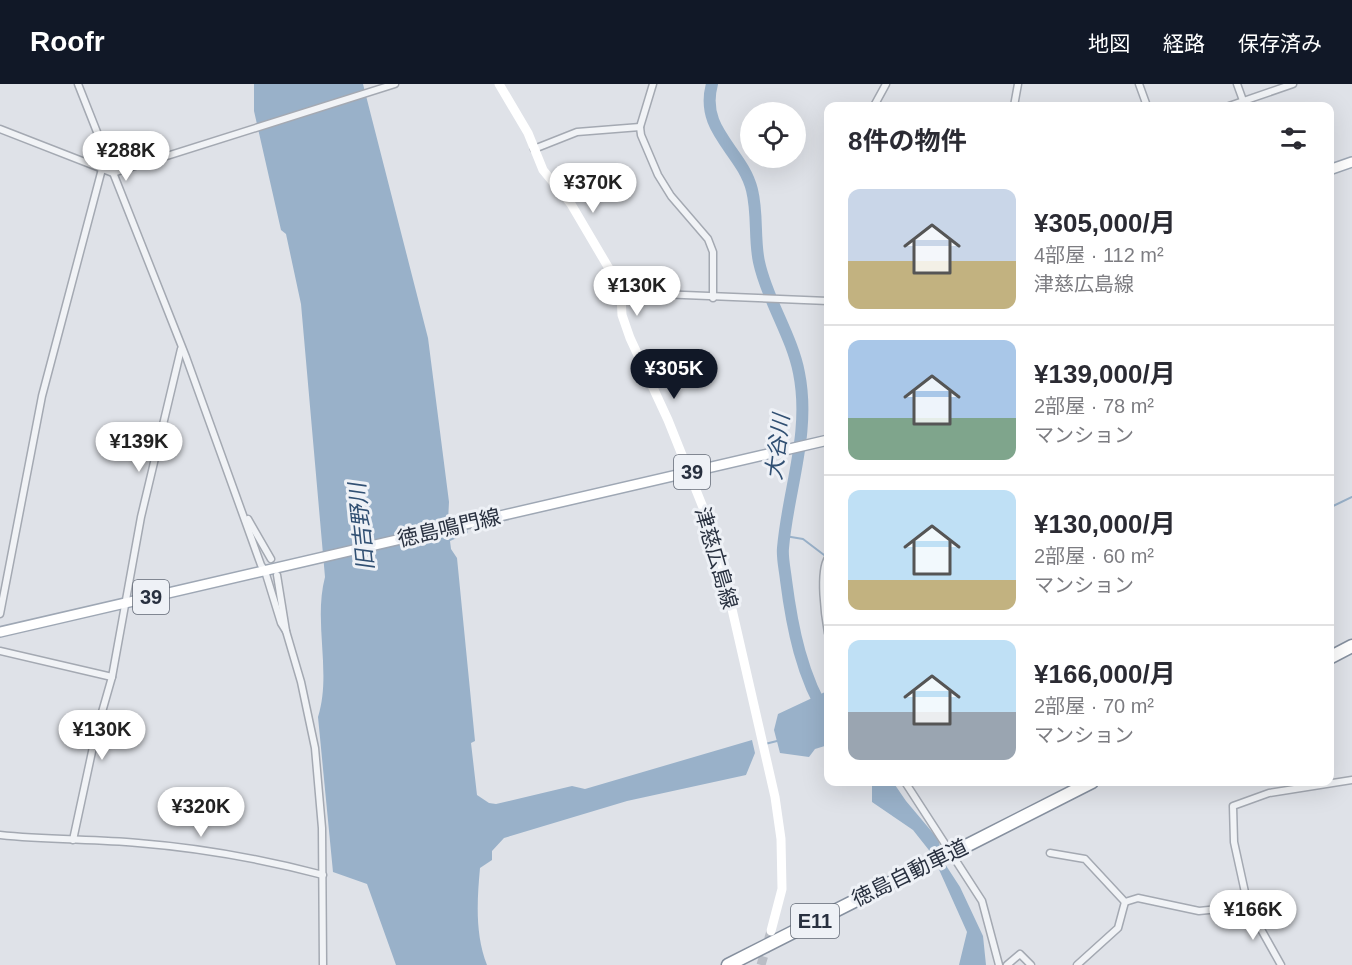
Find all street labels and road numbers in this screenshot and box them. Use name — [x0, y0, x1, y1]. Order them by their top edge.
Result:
road number: 39 — [674, 455, 710, 489]
street label: 徳島鳴門線 — [395, 504, 503, 551]
street label: 津慈広島線 — [691, 504, 742, 611]
road number: 39 — [133, 580, 169, 614]
street label: 徳島自動車道 — [848, 835, 971, 911]
road number: E11 — [791, 904, 839, 938]

